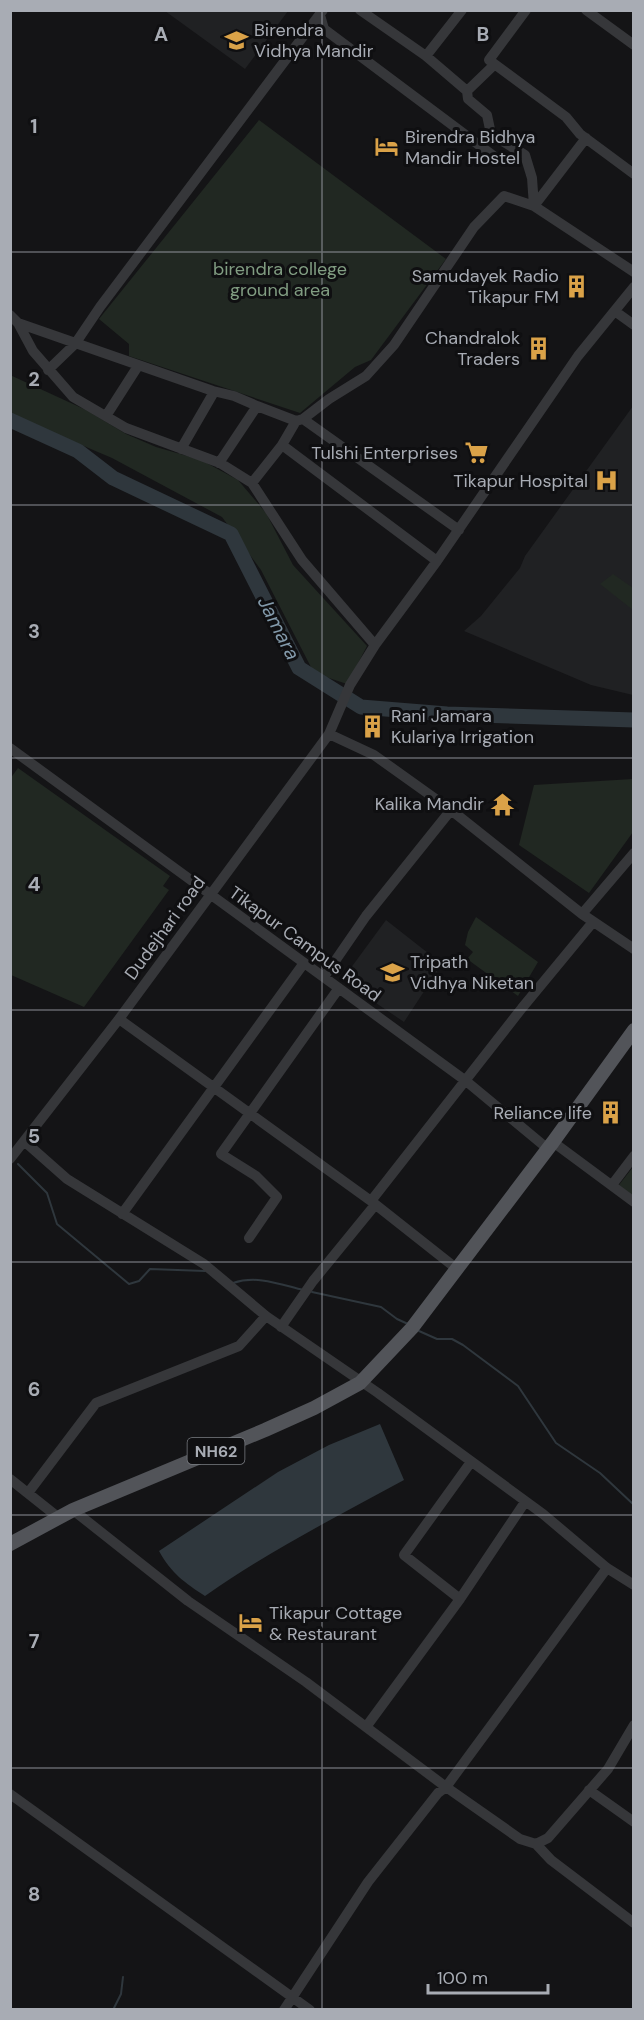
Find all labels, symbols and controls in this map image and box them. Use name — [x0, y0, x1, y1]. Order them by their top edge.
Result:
place label: Birendra Vidhya Mandir — [254, 18, 374, 63]
text: A — [154, 21, 168, 47]
text: B — [477, 21, 489, 47]
school or university icon: Birendra Vidhya Mandir — [223, 27, 249, 53]
text: 1 — [30, 113, 38, 139]
place label: Birendra Bidhya Mandir Hostel — [405, 125, 535, 170]
hotel icon: Birendra Bidhya Mandir Hostel — [374, 134, 400, 160]
park label: birendra college ground area — [213, 257, 347, 302]
place label: Samudayek Radio Tikapur FM — [412, 264, 559, 309]
building icon: Samudayek Radio Tikapur FM — [564, 273, 590, 299]
place label: Chandralok Traders — [425, 326, 520, 371]
building icon: Chandralok Traders — [525, 335, 551, 361]
text: 2 — [28, 366, 40, 392]
supermarket icon: Tulshi Enterprises — [463, 440, 489, 466]
place label: Tulshi Enterprises — [311, 441, 458, 465]
hospital icon: Tikapur Hospital — [593, 468, 619, 494]
place label: Tikapur Hospital — [453, 469, 588, 493]
water label: Jamara — [252, 592, 306, 664]
text: 3 — [28, 618, 40, 644]
place label: Rani Jamara Kulariya Irrigation — [391, 704, 534, 749]
building icon: Rani Jamara Kulariya Irrigation — [360, 713, 386, 739]
temple icon: Kalika Mandir — [489, 791, 515, 817]
place label: Kalika Mandir — [375, 792, 484, 816]
text: 4 — [28, 871, 41, 897]
street label: Dudejhari road — [119, 871, 211, 985]
street label: Tikapur Campus Road — [224, 881, 386, 1007]
place label: Tripath Vidhya Niketan — [410, 950, 534, 995]
school or university icon: Tripath Vidhya Niketan — [379, 959, 405, 985]
building icon: Reliance life — [597, 1100, 623, 1126]
place label: Reliance life — [494, 1101, 592, 1125]
text: 5 — [28, 1123, 40, 1149]
text: 6 — [28, 1376, 40, 1402]
road number: NH62 — [188, 1438, 244, 1464]
place label: Tikapur Cottage & Restaurant — [269, 1601, 402, 1646]
hotel icon: Tikapur Cottage & Restaurant — [238, 1610, 264, 1636]
text: 7 — [29, 1628, 40, 1654]
text: 8 — [28, 1881, 40, 1907]
scale bar — [428, 1957, 548, 1995]
text: 100 m — [437, 1966, 488, 1990]

